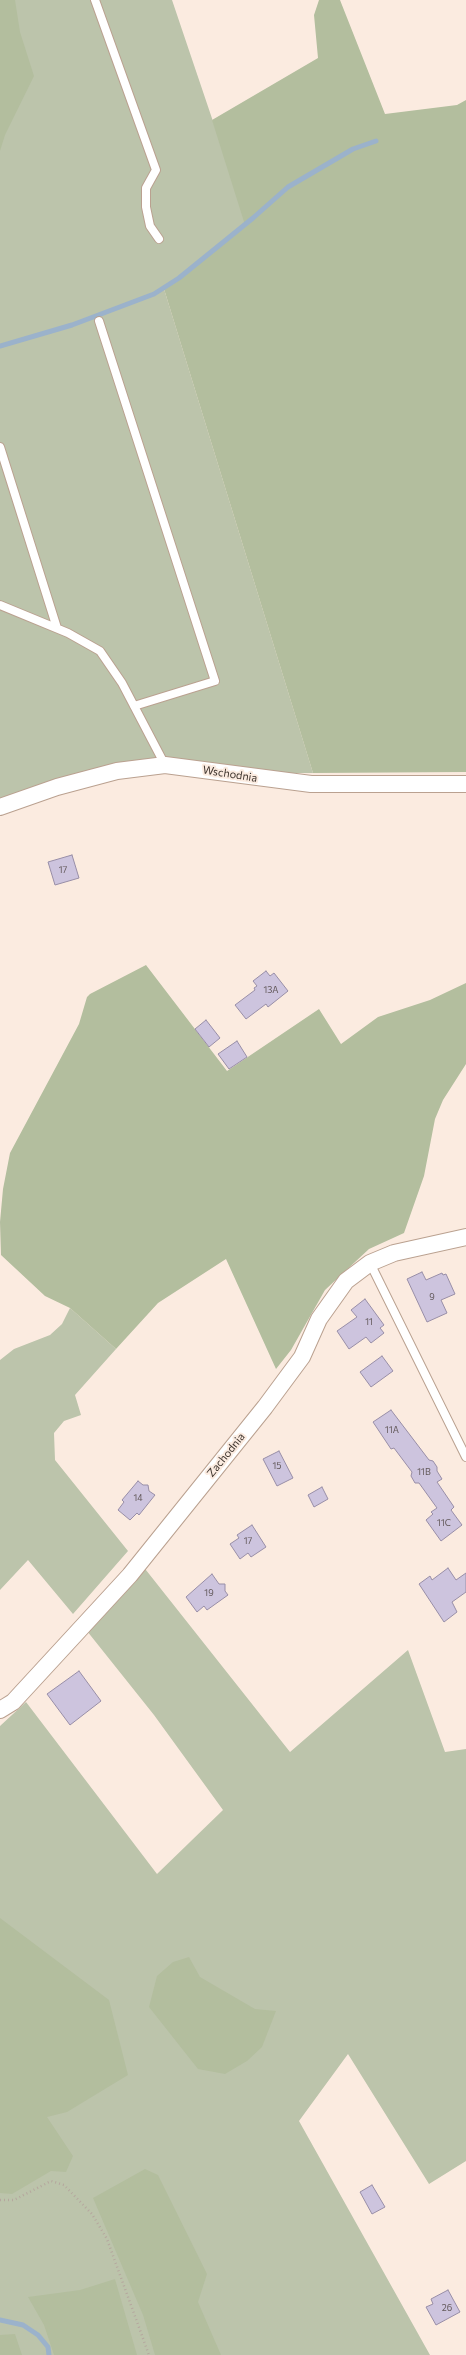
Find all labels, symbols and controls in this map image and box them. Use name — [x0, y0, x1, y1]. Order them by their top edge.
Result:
street label: Wschodnia — [202, 763, 258, 785]
house number: 17 — [59, 865, 67, 875]
house number: 13A — [264, 985, 278, 995]
house number: 9 — [429, 1292, 435, 1302]
house number: 11 — [365, 1317, 373, 1327]
house number: 11A — [385, 1425, 399, 1435]
street label: Zachodnia — [204, 1430, 248, 1480]
house number: 15 — [272, 1461, 282, 1471]
house number: 11B — [417, 1467, 431, 1477]
house number: 14 — [133, 1493, 143, 1503]
house number: 11C — [437, 1518, 451, 1528]
house number: 17 — [244, 1536, 252, 1546]
house number: 19 — [204, 1588, 214, 1598]
house number: 26 — [442, 2303, 452, 2313]

